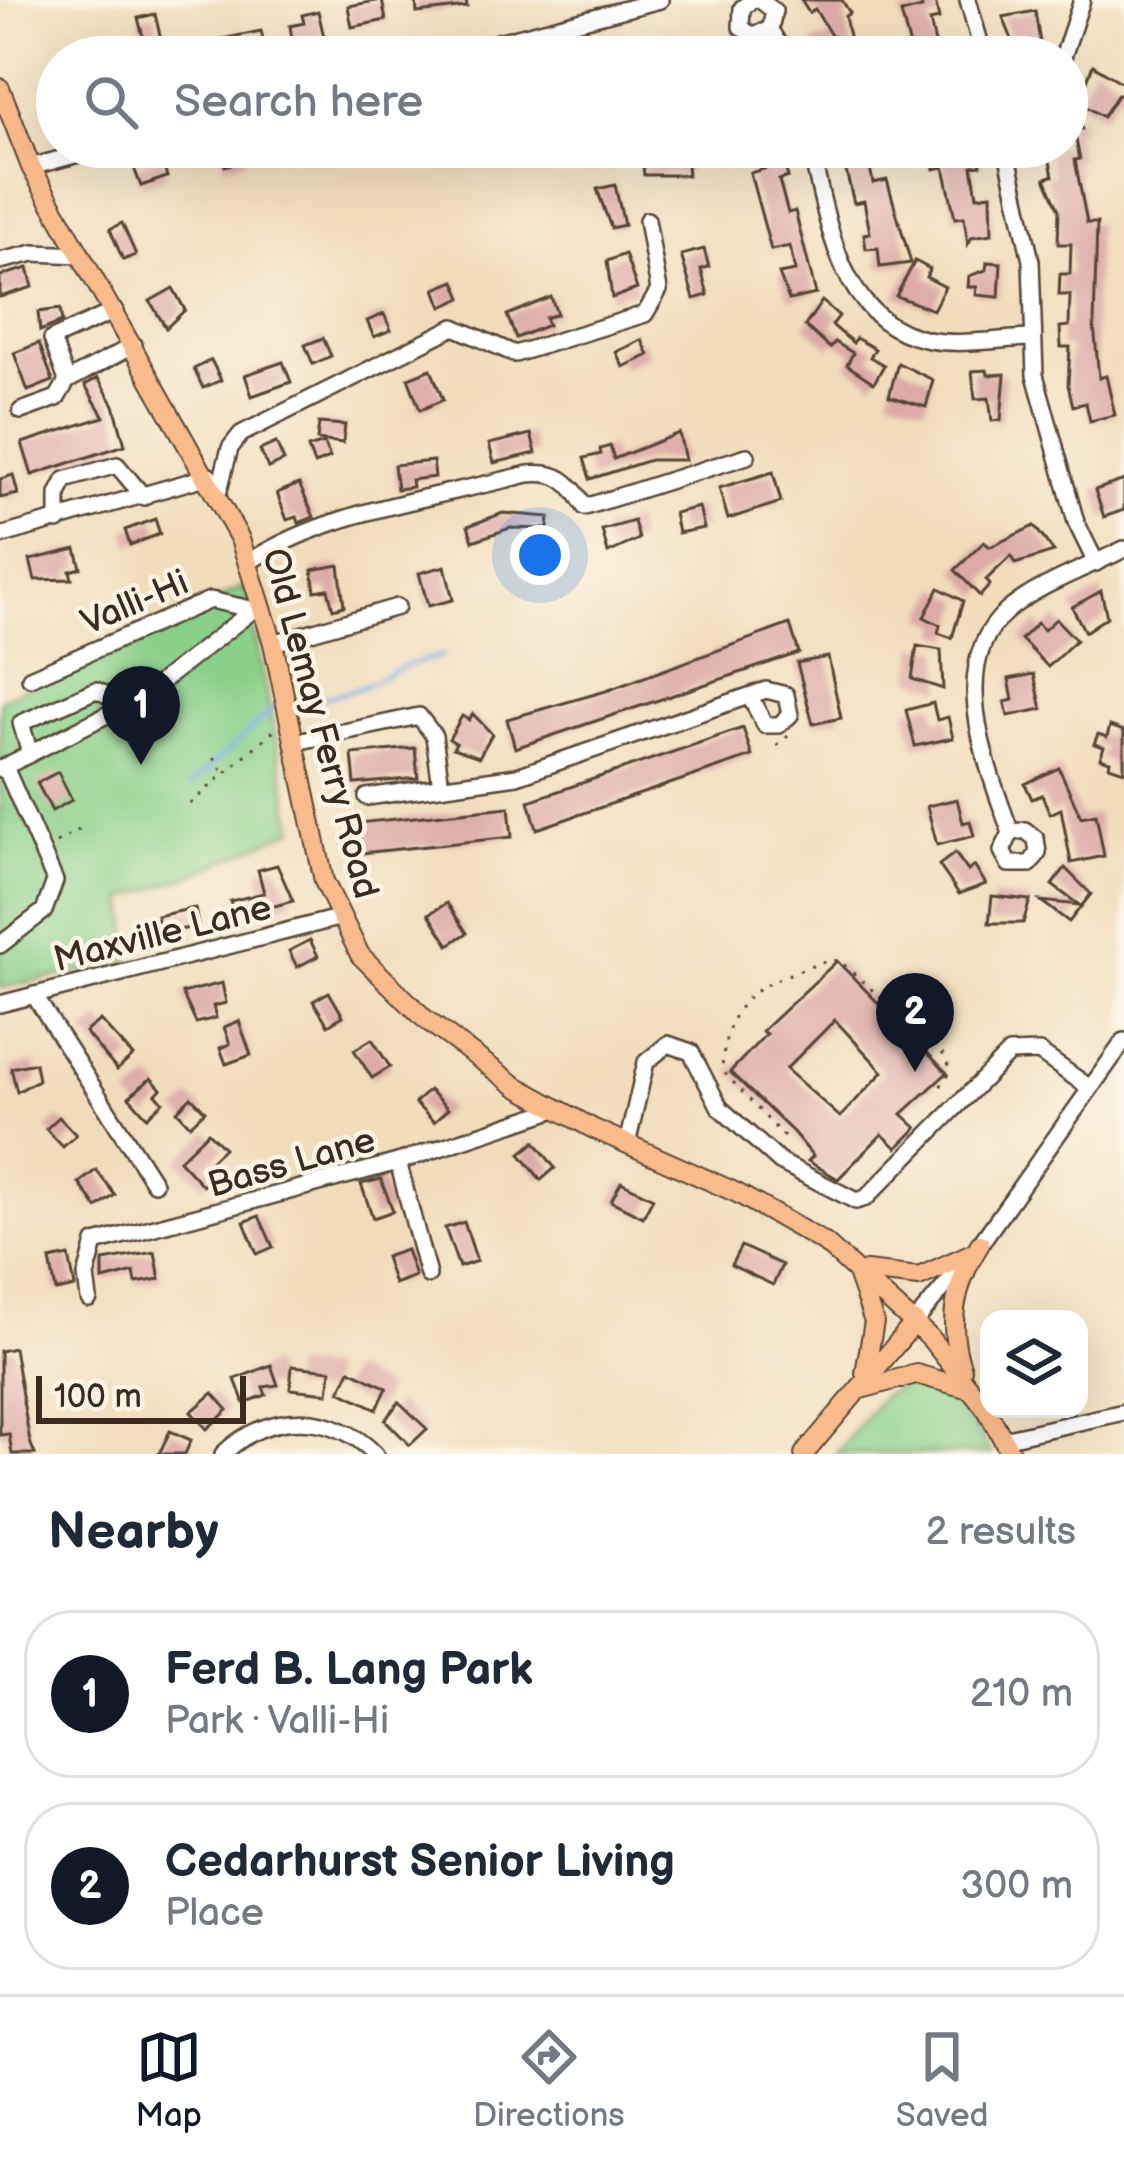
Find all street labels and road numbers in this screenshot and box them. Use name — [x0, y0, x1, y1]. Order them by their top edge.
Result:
street label: Old Lemay Ferry Road — [252, 544, 387, 903]
street label: Valli-Hi — [75, 562, 195, 645]
street label: Maxville Lane — [49, 887, 276, 982]
street label: Bass Lane — [203, 1119, 380, 1208]

